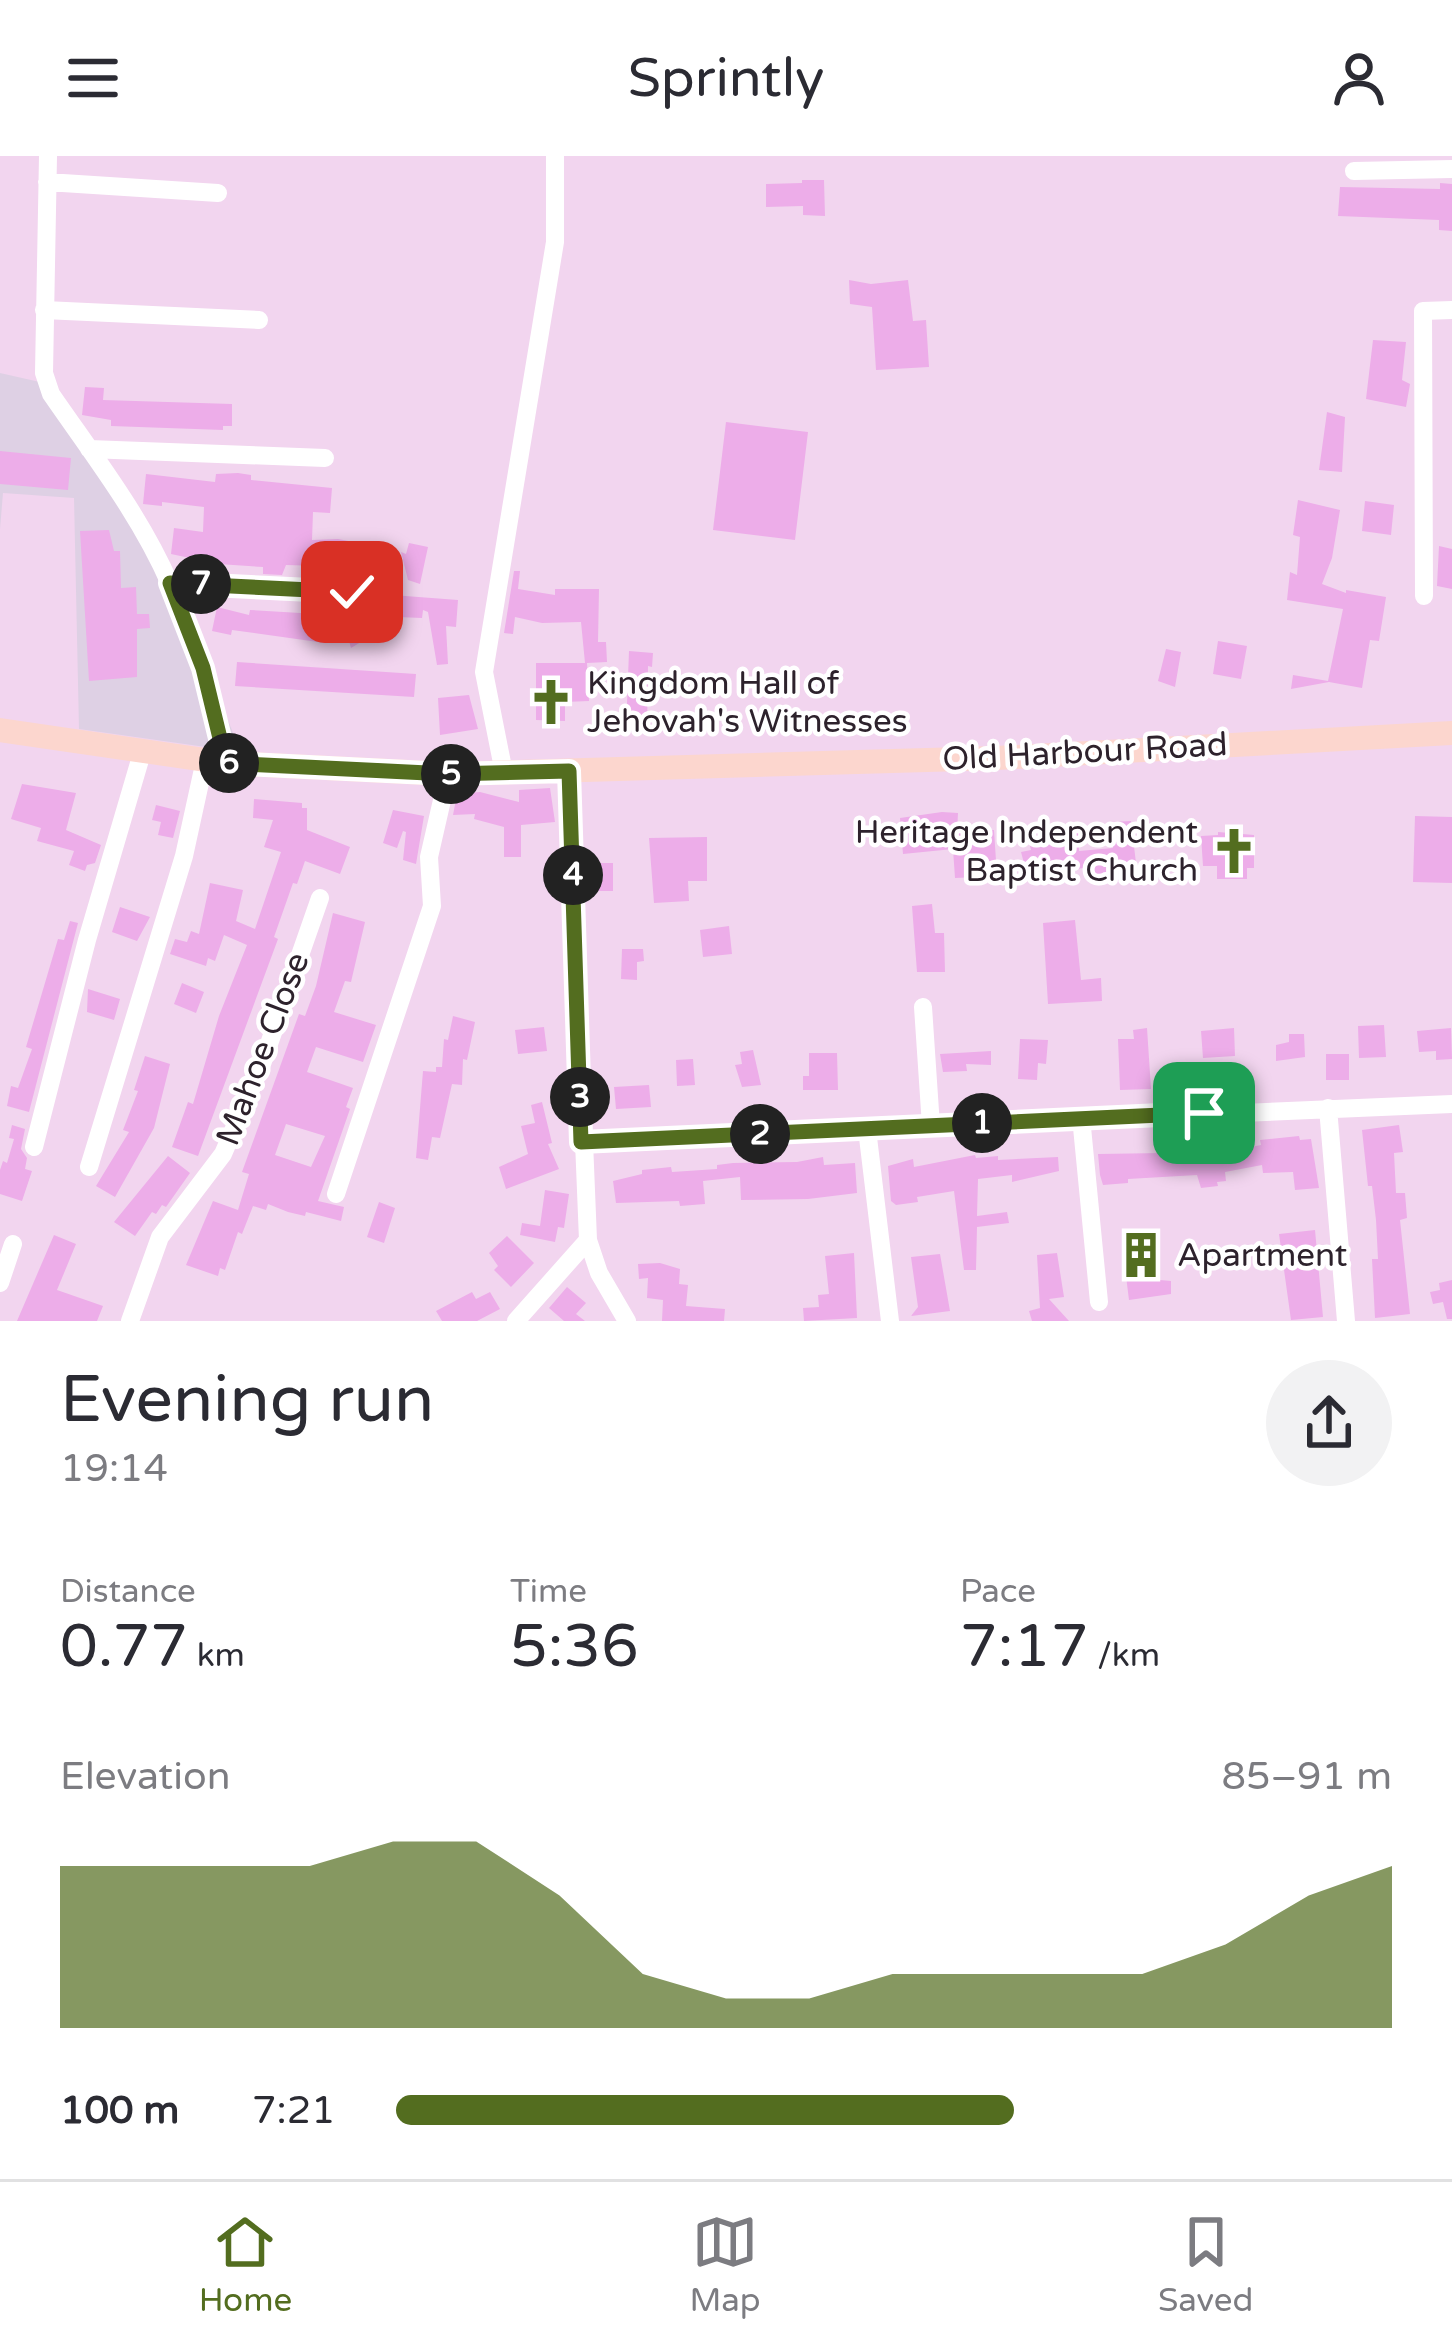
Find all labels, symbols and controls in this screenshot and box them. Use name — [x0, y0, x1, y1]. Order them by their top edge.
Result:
icon: menu — [60, 45, 126, 111]
icon: person — [1326, 45, 1392, 111]
text: Sprintly — [628, 46, 824, 111]
pin — [301, 541, 403, 643]
pin: 7 — [171, 554, 231, 614]
icon: check — [319, 559, 385, 625]
text: 7 — [191, 564, 211, 603]
place label: Kingdom Hall of Jehovah's Witnesses — [587, 664, 908, 741]
church icon: Kingdom Hall of Jehovah's Witnesses — [526, 677, 576, 727]
street label: Old Harbour Road — [941, 725, 1229, 779]
pin: 6 — [199, 733, 259, 793]
text: 6 — [219, 743, 239, 782]
pin: 5 — [421, 744, 481, 804]
text: 5 — [441, 754, 461, 793]
place label: Heritage Independent Baptist Church — [855, 813, 1198, 890]
church icon: Heritage Independent Baptist Church — [1209, 826, 1259, 876]
pin: 4 — [543, 845, 603, 905]
text: 4 — [563, 855, 583, 894]
street label: Mahoe Close — [208, 947, 318, 1151]
pin — [1153, 1062, 1255, 1164]
pin: 3 — [550, 1067, 610, 1127]
text: 3 — [570, 1077, 590, 1116]
icon: arrive — [1171, 1080, 1237, 1146]
pin: 1 — [952, 1093, 1012, 1153]
text: 1 — [972, 1103, 992, 1142]
pin: 2 — [730, 1104, 790, 1164]
text: 2 — [750, 1114, 770, 1153]
building icon: Apartment — [1116, 1230, 1166, 1280]
place label: Apartment — [1177, 1236, 1347, 1275]
text: Evening run — [60, 1360, 434, 1440]
button: share — [1266, 1360, 1392, 1486]
text: 19:14 — [60, 1445, 168, 1492]
text: Distance — [60, 1572, 196, 1611]
text: Time — [510, 1572, 587, 1611]
text: Pace — [960, 1572, 1036, 1611]
text: 0.77 — [60, 1611, 188, 1683]
text: 5:36 — [510, 1611, 639, 1683]
text: 7:17 — [960, 1611, 1089, 1683]
text: km — [188, 1636, 245, 1675]
text: /km — [1089, 1636, 1160, 1675]
text: Elevation — [60, 1753, 230, 1800]
text: 85–91 m — [1221, 1753, 1392, 1800]
text: 100 m — [60, 2087, 179, 2134]
text: 7:21 — [252, 2087, 336, 2134]
tab: Home — [199, 2209, 292, 2320]
tab: Map — [689, 2209, 761, 2320]
tab: Saved — [1158, 2209, 1253, 2320]

